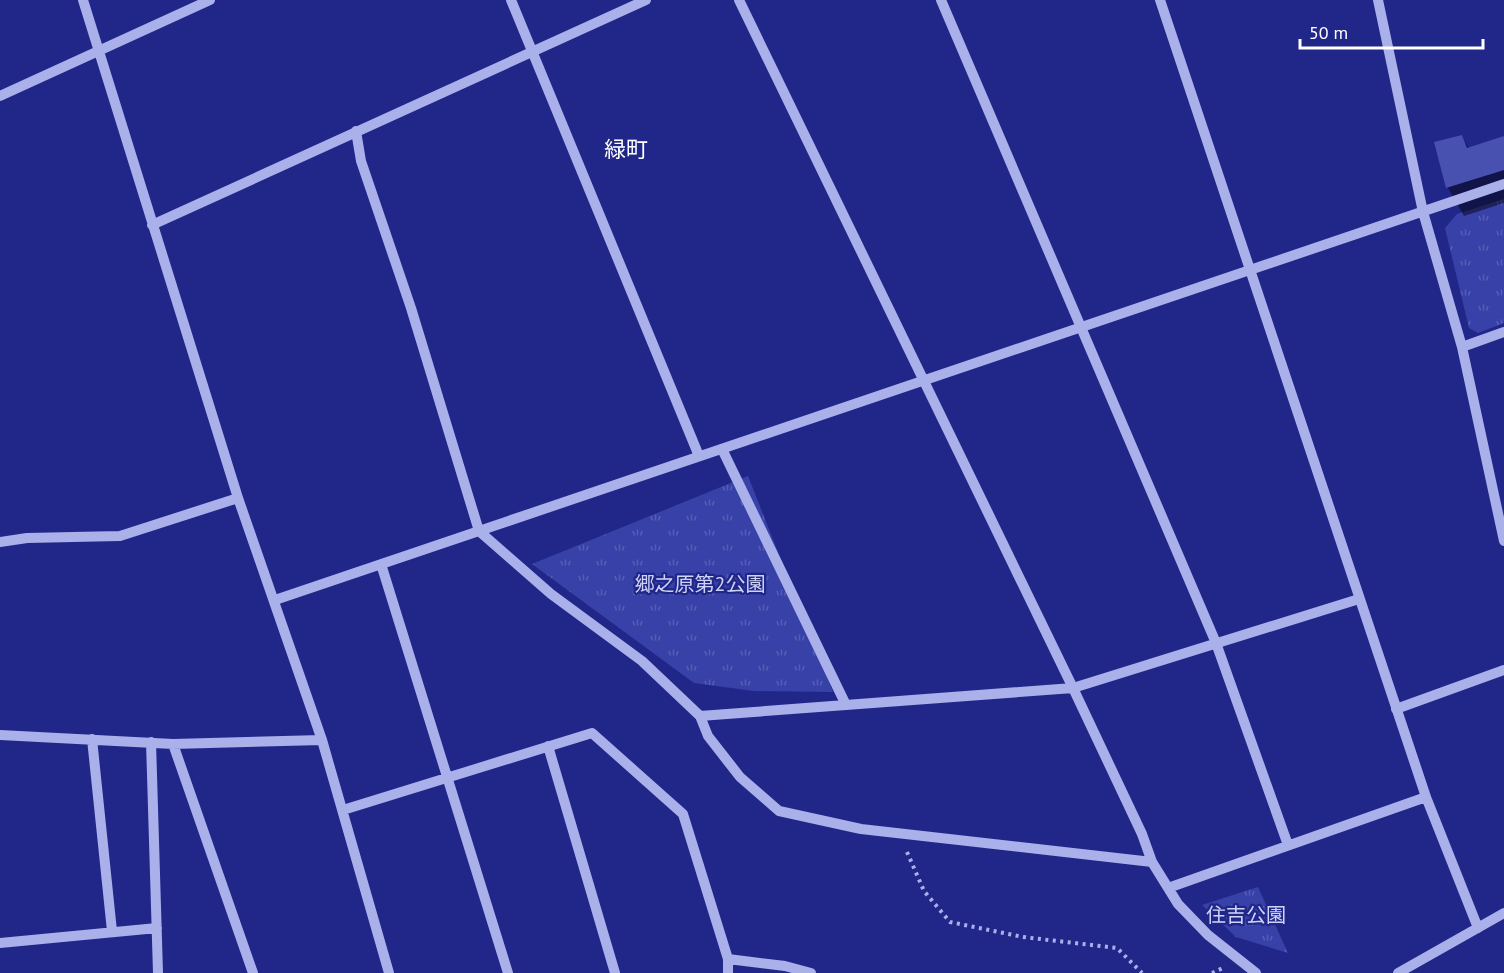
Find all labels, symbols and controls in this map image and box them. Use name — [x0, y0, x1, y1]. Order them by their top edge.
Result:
scale bar — [1300, 12, 1483, 50]
text: 50 m — [1309, 21, 1348, 44]
district label: 緑町 — [604, 135, 648, 163]
park label: 郷之原第2公園 — [635, 571, 765, 597]
park label: 住吉公園 — [1206, 902, 1286, 928]

